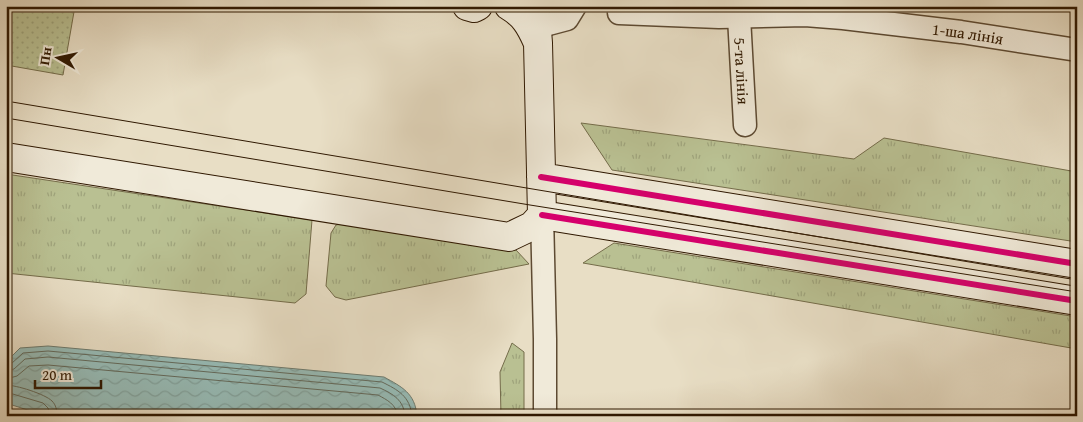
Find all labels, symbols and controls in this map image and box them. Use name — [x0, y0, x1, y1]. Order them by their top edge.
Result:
street label: 1-ша лінія — [931, 17, 1005, 50]
north arrow — [32, 32, 82, 82]
street label: 5-та лінія — [728, 37, 756, 105]
text: Пн — [34, 45, 57, 66]
scale bar — [35, 357, 101, 389]
text: 20 m — [42, 364, 73, 385]

